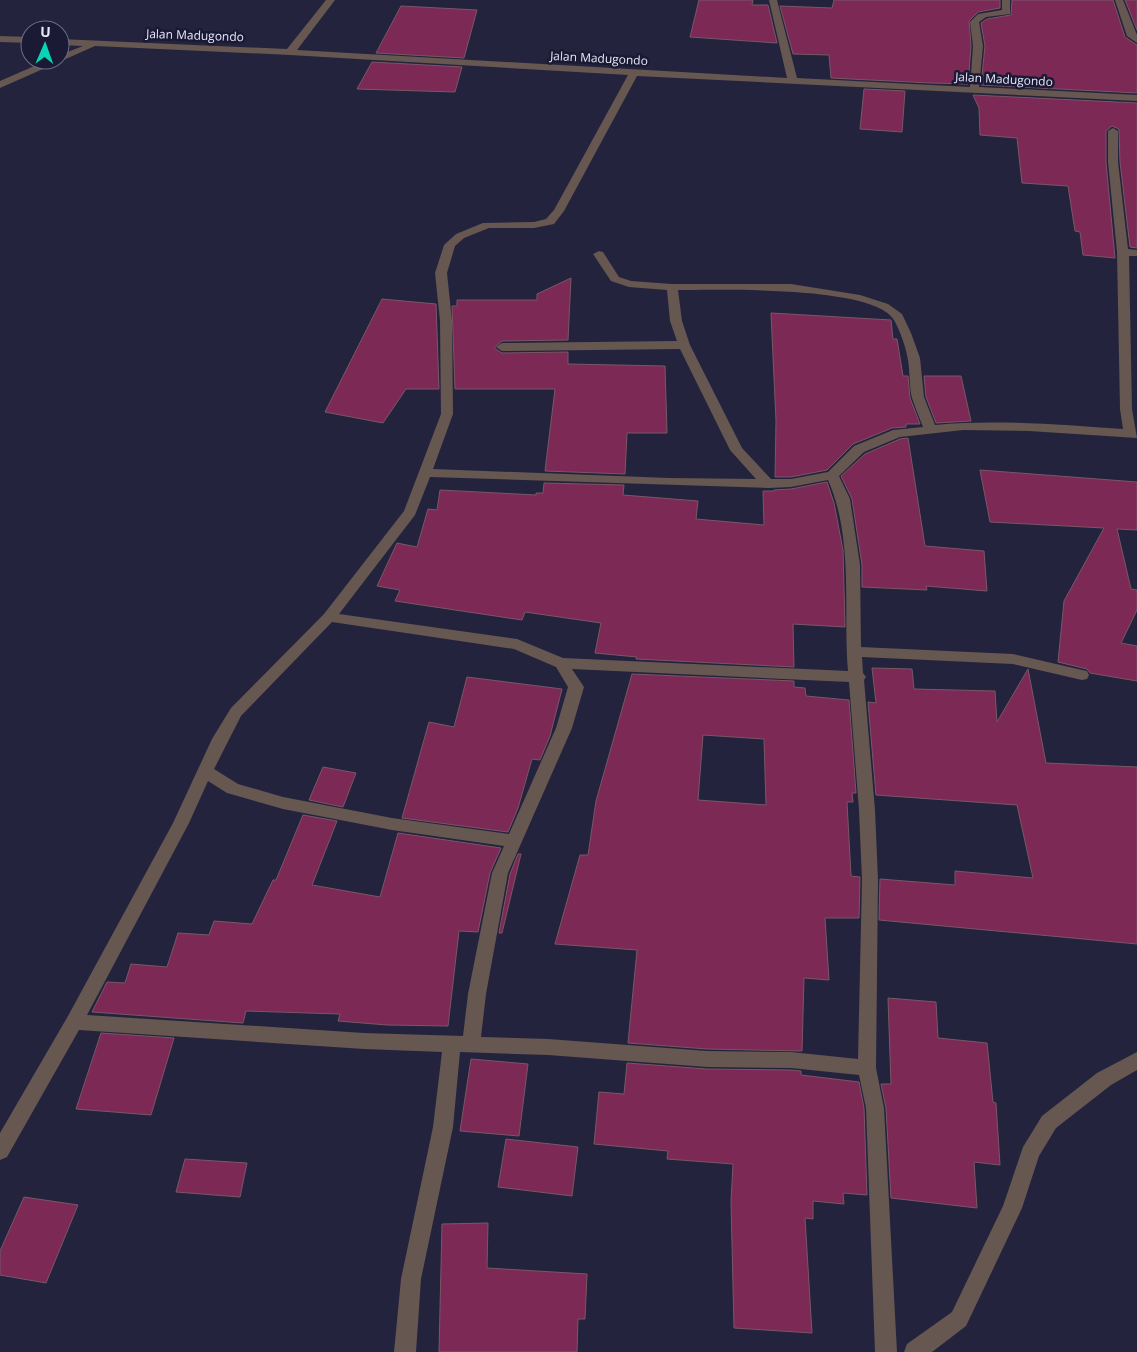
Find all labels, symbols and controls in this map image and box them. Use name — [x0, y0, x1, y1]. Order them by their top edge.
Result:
north arrow — [20, 20, 70, 70]
text: U — [40, 22, 51, 41]
street label: Jalan Madugondo — [145, 25, 244, 45]
street label: Jalan Madugondo — [549, 47, 648, 69]
street label: Jalan Madugondo — [954, 68, 1053, 90]

